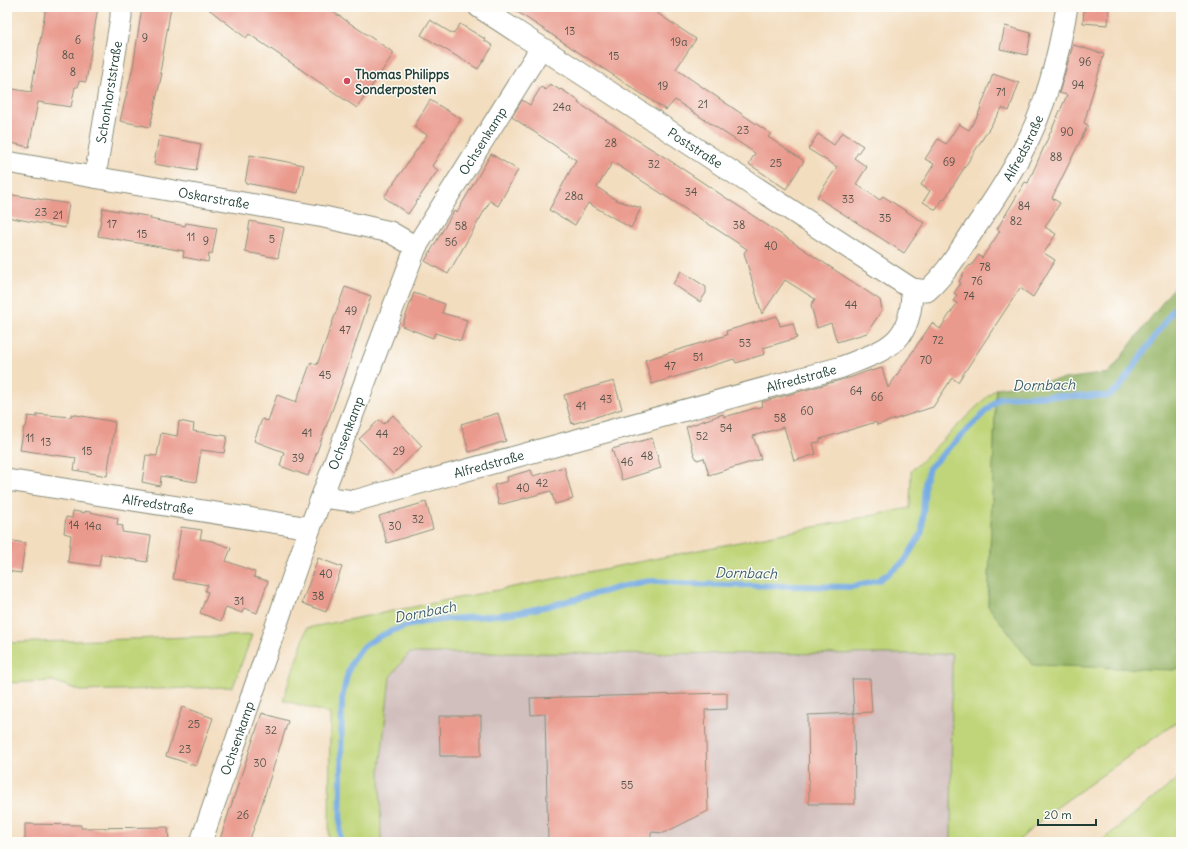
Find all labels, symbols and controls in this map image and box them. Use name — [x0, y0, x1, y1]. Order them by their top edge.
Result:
house number: 13 — [565, 24, 575, 38]
house number: 9 — [142, 31, 148, 45]
house number: 6 — [75, 33, 81, 47]
house number: 19a — [671, 35, 687, 49]
street label: Schonhorststraße — [92, 40, 125, 145]
house number: 8a — [62, 48, 74, 62]
house number: 15 — [609, 49, 619, 63]
house number: 96 — [1079, 55, 1091, 69]
house number: 8 — [70, 65, 76, 79]
place label: Thomas Philipps Sonderposten — [355, 66, 449, 98]
marker: Thomas Philipps Sonderposten — [342, 76, 352, 86]
house number: 94 — [1072, 78, 1084, 92]
house number: 19 — [658, 79, 668, 93]
house number: 71 — [996, 85, 1006, 99]
house number: 21 — [698, 97, 708, 111]
house number: 24a — [553, 100, 571, 114]
street label: Ochsenkamp — [455, 104, 510, 178]
street label: Alfredstraße — [999, 112, 1047, 184]
house number: 23 — [737, 123, 749, 137]
street label: Poststraße — [664, 124, 726, 172]
house number: 90 — [1060, 125, 1074, 139]
house number: 28 — [605, 136, 617, 150]
house number: 88 — [1050, 150, 1062, 164]
house number: 69 — [943, 155, 955, 169]
house number: 25 — [770, 156, 782, 170]
house number: 32 — [648, 157, 660, 171]
street label: Oskarstraße — [177, 183, 251, 212]
house number: 34 — [685, 185, 697, 199]
house number: 28a — [565, 189, 583, 203]
house number: 33 — [842, 192, 854, 206]
house number: 84 — [1018, 199, 1030, 213]
house number: 23 — [35, 205, 47, 219]
house number: 21 — [53, 208, 63, 222]
house number: 35 — [879, 211, 891, 225]
house number: 82 — [1010, 214, 1022, 228]
house number: 17 — [107, 217, 117, 231]
house number: 38 — [733, 218, 745, 232]
house number: 58 — [455, 219, 467, 233]
house number: 15 — [137, 227, 147, 241]
house number: 11 — [187, 230, 195, 244]
house number: 5 — [269, 232, 275, 246]
house number: 9 — [203, 234, 209, 248]
house number: 56 — [445, 235, 457, 249]
house number: 40 — [764, 239, 778, 253]
house number: 78 — [979, 260, 991, 274]
house number: 76 — [971, 274, 983, 288]
house number: 74 — [963, 289, 975, 303]
house number: 44 — [845, 298, 857, 312]
house number: 49 — [345, 304, 357, 318]
house number: 47 — [339, 323, 351, 337]
house number: 72 — [932, 333, 944, 347]
house number: 53 — [739, 336, 751, 350]
house number: 51 — [693, 350, 703, 364]
house number: 70 — [920, 353, 932, 367]
house number: 47 — [664, 359, 676, 373]
street label: Alfredstraße — [764, 360, 838, 396]
house number: 45 — [319, 368, 331, 382]
water label: Dornbach — [1013, 375, 1076, 395]
house number: 64 — [850, 384, 862, 398]
house number: 66 — [871, 390, 883, 404]
house number: 43 — [600, 392, 612, 406]
street label: Ochsenkamp — [324, 394, 367, 472]
house number: 41 — [576, 399, 586, 413]
house number: 60 — [800, 404, 814, 418]
house number: 58 — [774, 411, 786, 425]
house number: 54 — [720, 421, 732, 435]
house number: 41 — [302, 426, 312, 440]
house number: 44 — [376, 427, 388, 441]
house number: 52 — [696, 429, 708, 443]
house number: 11 — [26, 431, 34, 445]
house number: 13 — [41, 435, 51, 449]
house number: 15 — [82, 444, 92, 458]
house number: 29 — [393, 444, 405, 458]
street label: Alfredstraße — [452, 446, 526, 482]
house number: 48 — [641, 449, 653, 463]
house number: 39 — [292, 451, 304, 465]
house number: 46 — [621, 455, 633, 469]
house number: 42 — [536, 476, 548, 490]
house number: 40 — [516, 481, 530, 495]
street label: Alfredstraße — [121, 490, 195, 518]
house number: 32 — [412, 512, 424, 526]
house number: 14 — [69, 518, 79, 532]
house number: 14a — [84, 519, 102, 533]
house number: 30 — [388, 519, 402, 533]
water label: Dornbach — [715, 563, 778, 583]
house number: 40 — [319, 567, 333, 581]
house number: 38 — [312, 589, 324, 603]
house number: 31 — [234, 594, 244, 608]
water label: Dornbach — [393, 597, 458, 627]
street label: Ochsenkamp — [216, 699, 258, 777]
house number: 25 — [188, 717, 200, 731]
house number: 32 — [265, 723, 277, 737]
house number: 23 — [179, 742, 191, 756]
house number: 30 — [253, 756, 267, 770]
house number: 55 — [621, 778, 633, 792]
scale bar — [1038, 801, 1096, 827]
text: 20 m — [1044, 807, 1072, 822]
house number: 26 — [237, 808, 249, 822]

